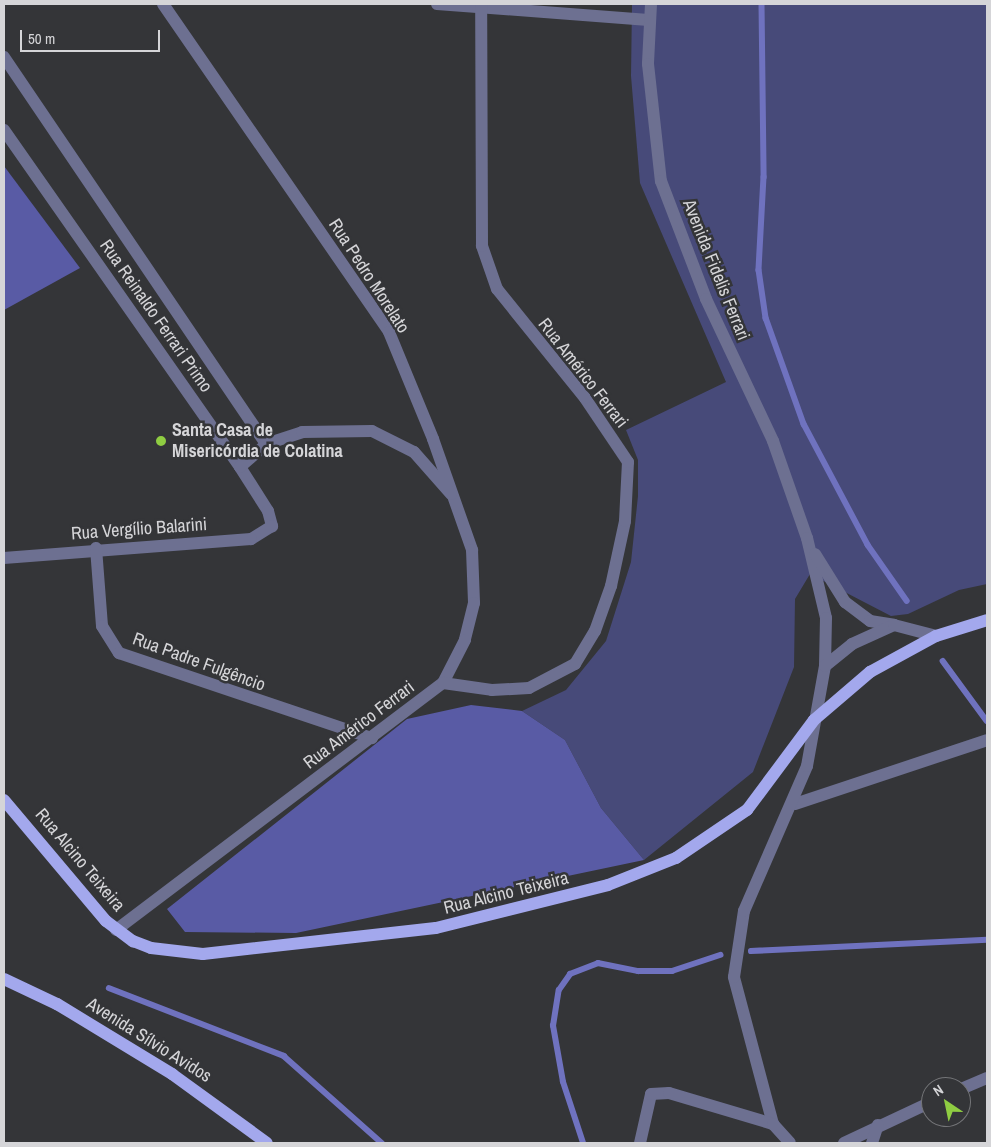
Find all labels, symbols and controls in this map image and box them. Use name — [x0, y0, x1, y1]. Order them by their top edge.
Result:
scale bar — [22, 20, 162, 52]
text: 50 m — [28, 28, 55, 49]
street label: Avenida Fidelis Ferrari — [678, 196, 754, 344]
street label: Rua Pedro Morelato — [324, 215, 414, 337]
street label: Rua Reinaldo Ferrari Primo — [95, 236, 217, 396]
street label: Rua Américo Ferrari — [533, 314, 633, 432]
place label: Santa Casa de Misericórdia de Colatina — [172, 420, 343, 462]
marker: Santa Casa de Misericórdia de Colatina — [154, 434, 168, 448]
street label: Rua Vergílio Balarini — [70, 513, 208, 545]
street label: Rua Padre Fulgêncio — [130, 628, 268, 696]
street label: Rua Américo Ferrari — [299, 676, 419, 774]
street label: Rua Alcino Teixeira — [30, 804, 130, 916]
street label: Rua Alcino Teixeira — [441, 867, 571, 919]
street label: Avenida Sílvio Avidos — [82, 993, 216, 1087]
north arrow — [921, 1077, 971, 1127]
text: N — [930, 1081, 947, 1100]

